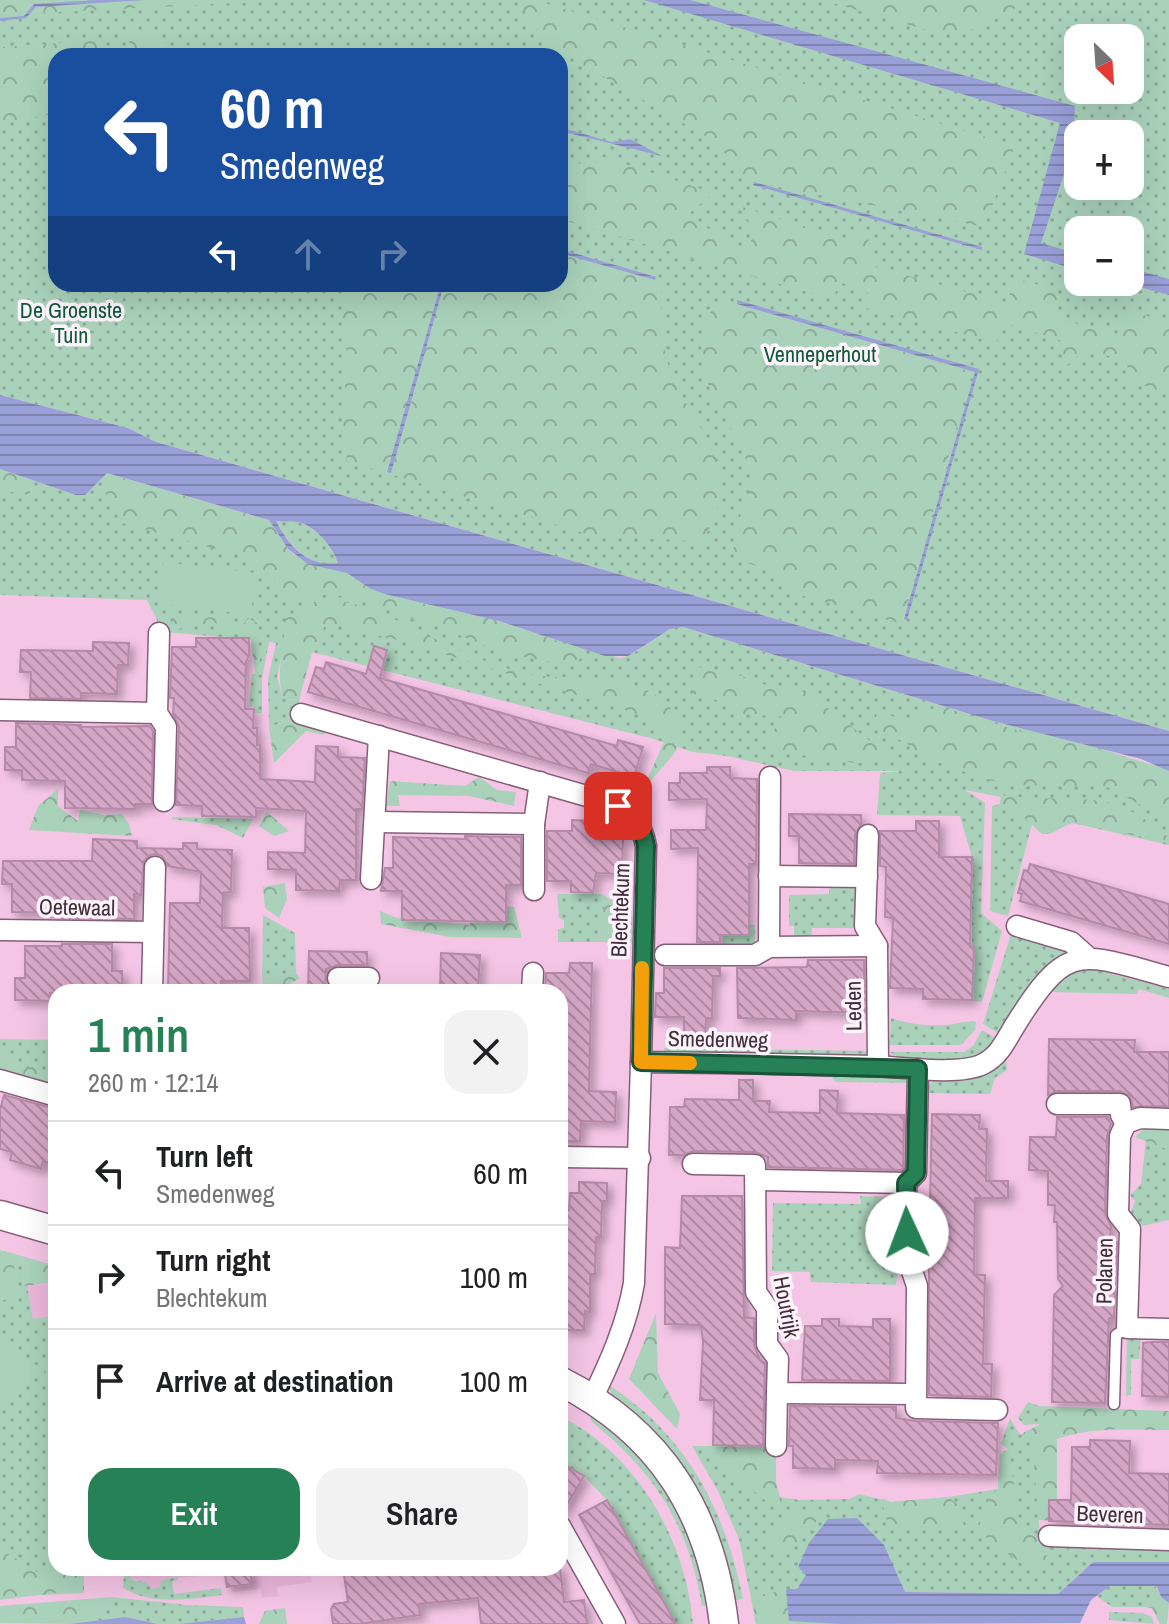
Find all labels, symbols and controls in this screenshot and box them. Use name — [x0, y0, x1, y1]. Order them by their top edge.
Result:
north arrow — [1064, 24, 1144, 104]
map controls — [1064, 24, 1144, 296]
text: 60 m — [220, 70, 325, 145]
icon: left — [88, 80, 192, 184]
button: + — [1064, 120, 1144, 200]
text: Smedenweg — [220, 142, 384, 190]
button: − — [1064, 216, 1144, 296]
icon: left — [202, 232, 246, 276]
icon: ahead — [286, 232, 330, 276]
icon: right — [370, 232, 414, 276]
park label: De Groenste Tuin — [20, 295, 122, 350]
park label: Venneperhout — [764, 339, 876, 369]
pin — [584, 772, 652, 840]
icon: arrive — [596, 784, 640, 828]
street label: Blechtekum — [603, 862, 637, 958]
street label: Oetewaal — [39, 891, 115, 923]
street label: Leden — [838, 981, 868, 1031]
text: 1 min — [88, 1002, 189, 1067]
button: close — [444, 1010, 528, 1094]
street label: Smedenweg — [668, 1023, 768, 1055]
text: 260 m · 12:14 — [88, 1065, 218, 1100]
text: Turn left — [156, 1136, 253, 1176]
icon: left — [88, 1151, 132, 1195]
text: 60 m — [473, 1153, 528, 1193]
text: Smedenweg — [156, 1176, 275, 1211]
position arrow — [865, 1191, 949, 1275]
street label: Polanen — [1088, 1238, 1120, 1304]
text: Turn right — [156, 1240, 270, 1280]
icon: right — [88, 1255, 132, 1299]
text: 100 m — [460, 1257, 528, 1297]
street label: Houtrijk — [766, 1274, 808, 1341]
text: Blechtekum — [156, 1280, 267, 1315]
icon: arrive — [88, 1359, 132, 1403]
text: Arrive at destination — [156, 1361, 394, 1401]
text: 100 m — [460, 1361, 528, 1401]
button: Exit — [88, 1468, 300, 1560]
button: Share — [316, 1468, 528, 1560]
street label: Beveren — [1076, 1498, 1144, 1530]

